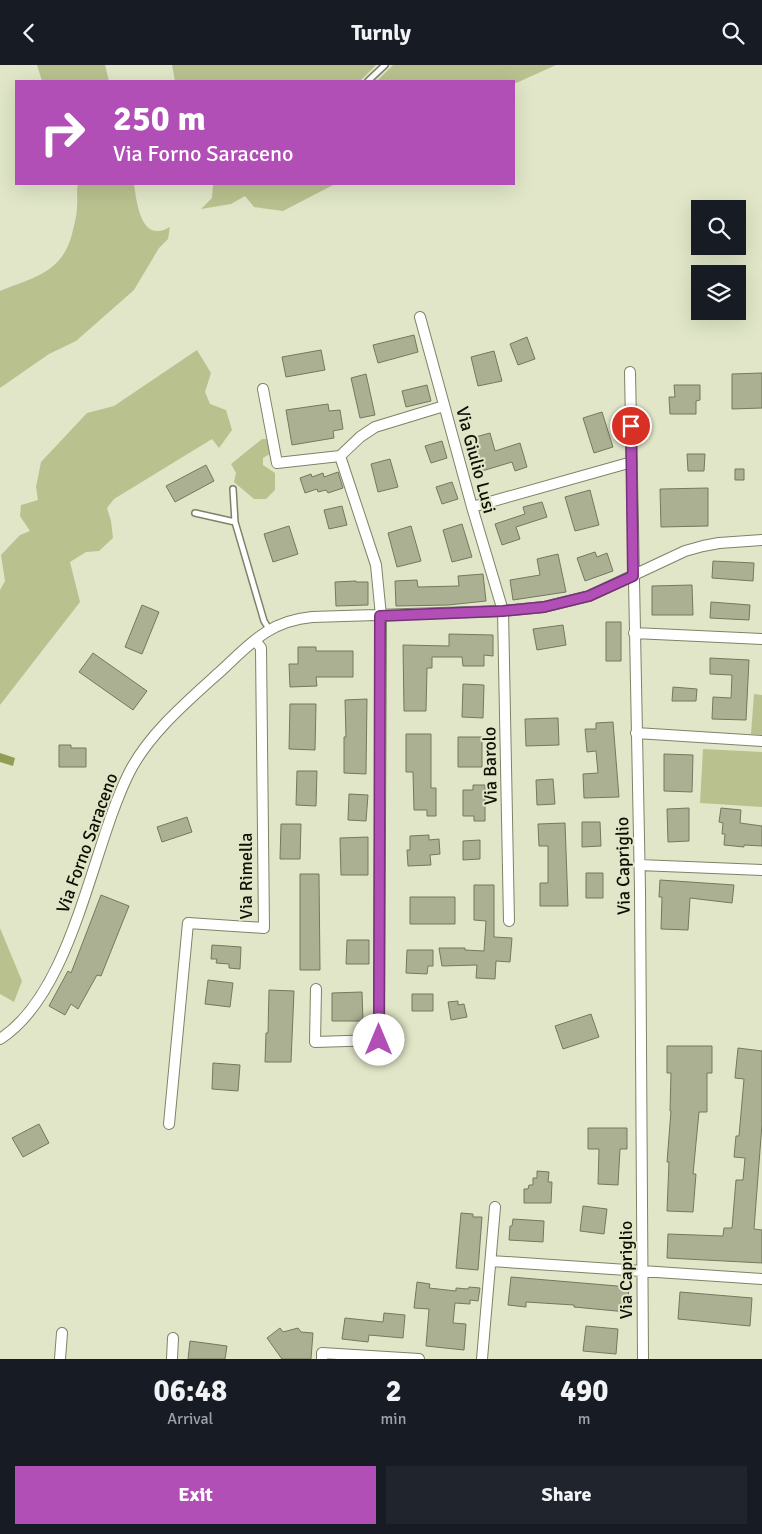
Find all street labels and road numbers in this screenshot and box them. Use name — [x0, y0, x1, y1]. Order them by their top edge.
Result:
street label: Via Giulio Lusi — [451, 404, 501, 516]
street label: Via Barolo — [478, 727, 502, 805]
street label: Via Forno Saraceno — [51, 770, 123, 916]
street label: Via Capriglio — [611, 817, 635, 915]
street label: Via Rimella — [235, 833, 257, 919]
street label: Via Capriglio — [615, 1221, 637, 1319]

